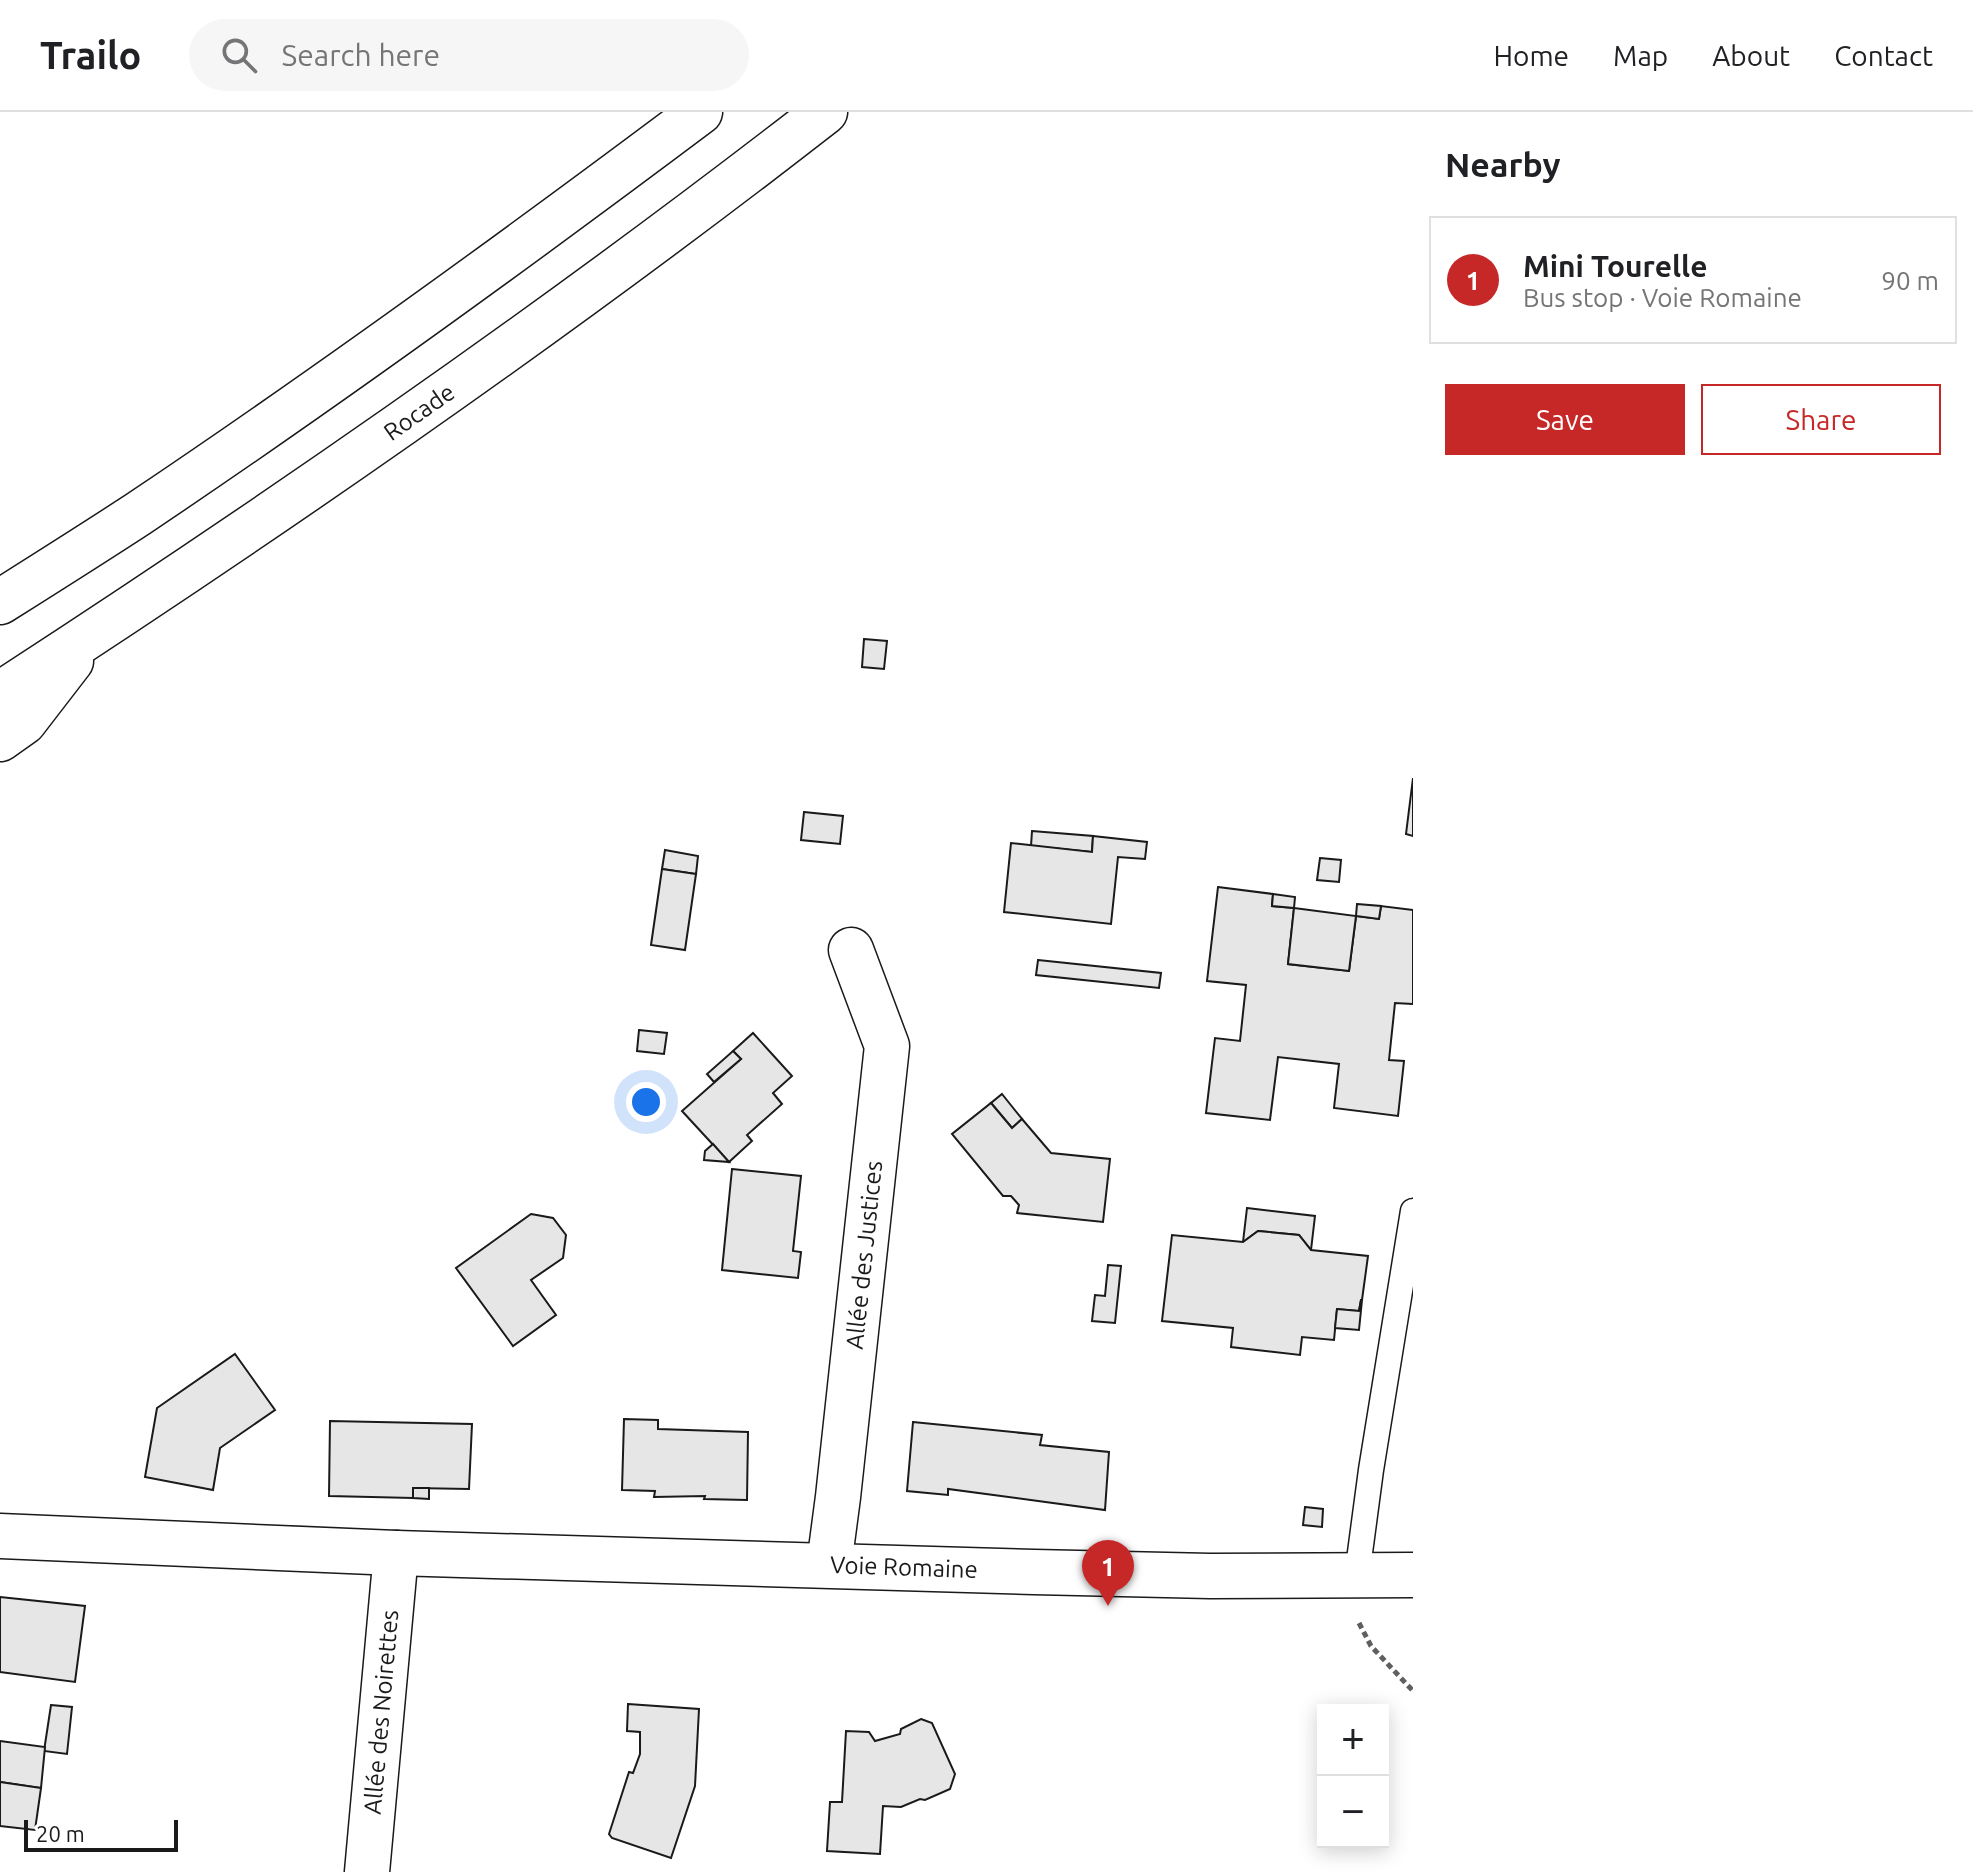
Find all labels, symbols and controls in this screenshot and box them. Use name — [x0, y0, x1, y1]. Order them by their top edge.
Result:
search box — [189, 19, 749, 91]
icon: search — [217, 33, 261, 77]
text: Trailo — [40, 34, 141, 76]
text: Search here — [281, 38, 440, 72]
text: Home — [1494, 40, 1569, 71]
text: Map — [1613, 40, 1668, 71]
text: About — [1712, 40, 1790, 71]
text: Contact — [1834, 40, 1933, 71]
text: Nearby — [1445, 145, 1560, 183]
text: Mini Tourelle — [1523, 249, 1707, 283]
text: 1 — [1466, 266, 1480, 295]
text: 90 m — [1881, 266, 1939, 295]
text: Bus stop · Voie Romaine — [1523, 283, 1802, 312]
street label: Rocade — [379, 378, 459, 446]
button: Save — [1445, 384, 1685, 455]
button: Share — [1701, 384, 1941, 455]
your location — [626, 1082, 666, 1122]
street label: Allée des Justices — [841, 1159, 887, 1351]
pin: 1 — [1082, 1540, 1134, 1606]
street label: Voie Romaine — [830, 1551, 978, 1583]
street label: Allée des Noirettes — [359, 1609, 403, 1815]
map controls — [1317, 1704, 1389, 1848]
button: + — [1317, 1704, 1389, 1776]
button: − — [1317, 1776, 1389, 1848]
scale bar — [24, 1816, 178, 1852]
text: 20 m — [36, 1821, 85, 1846]

